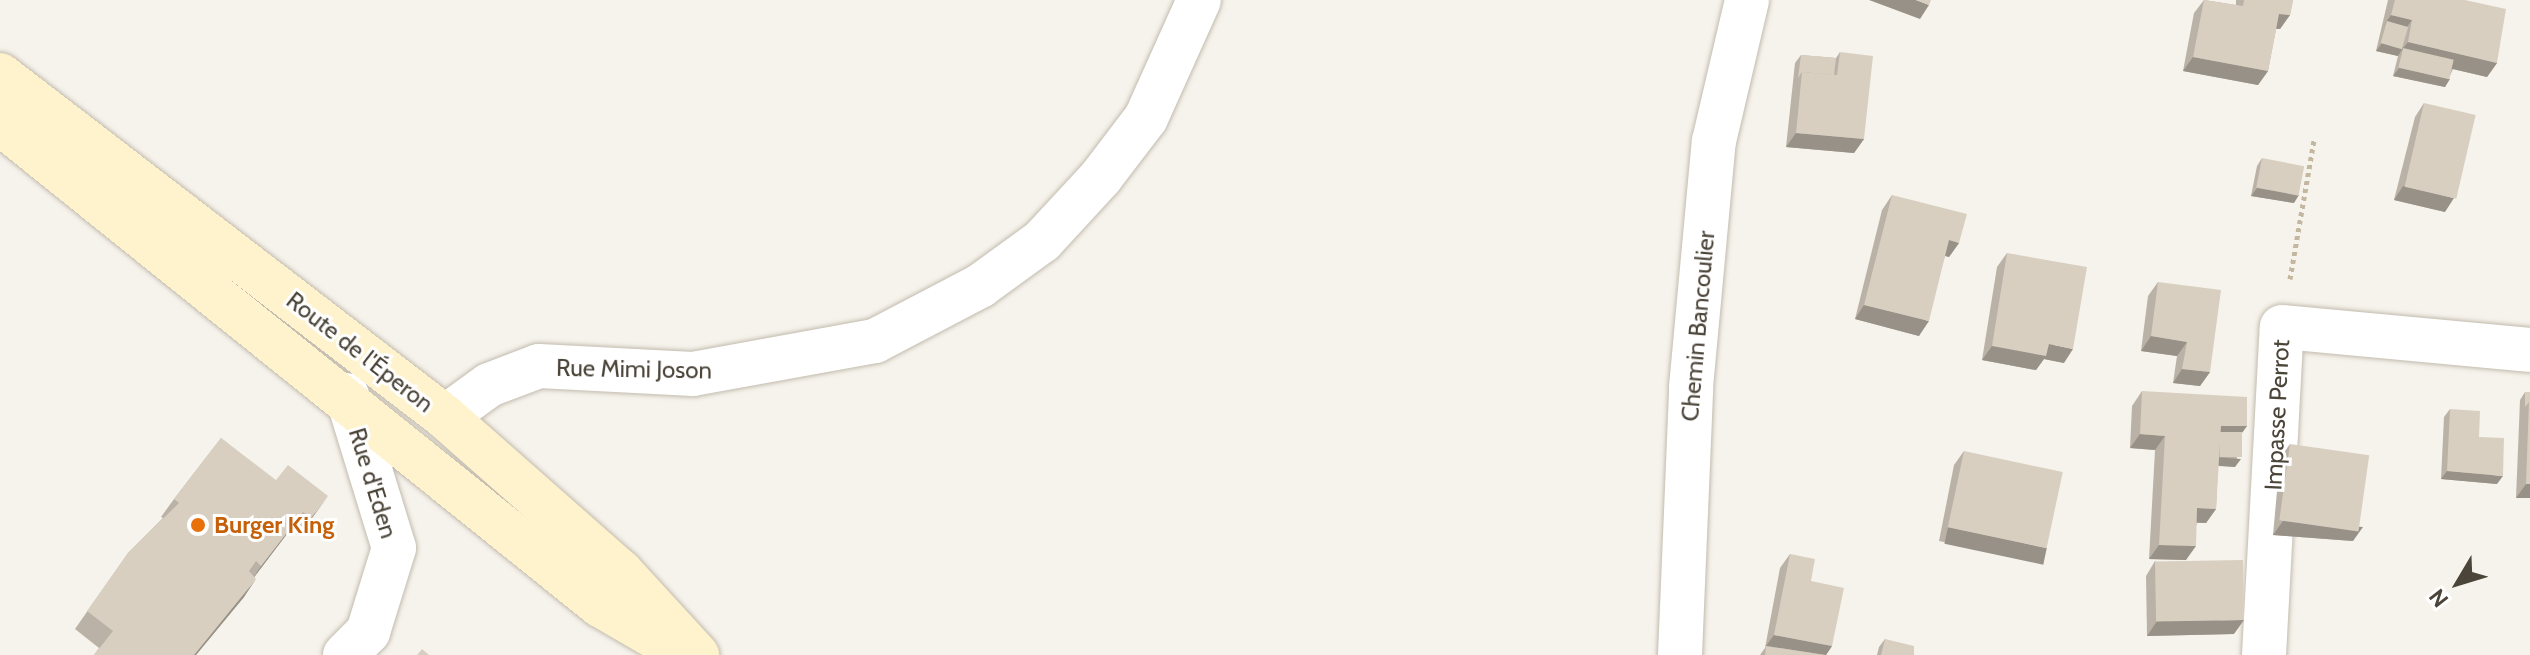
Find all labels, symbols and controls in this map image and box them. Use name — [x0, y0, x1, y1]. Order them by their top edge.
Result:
street label: Chemin Bancoulier — [1675, 229, 1721, 423]
street label: Route de l'Éperon — [281, 286, 439, 418]
street label: Impasse Perrot — [2259, 339, 2295, 491]
street label: Rue Mimi Joson — [556, 353, 712, 385]
street label: Rue d'Eden — [343, 424, 403, 542]
place label: Burger King — [214, 511, 334, 539]
marker: Burger King — [189, 516, 207, 534]
north arrow — [2418, 543, 2498, 623]
text: N — [2423, 584, 2454, 613]

